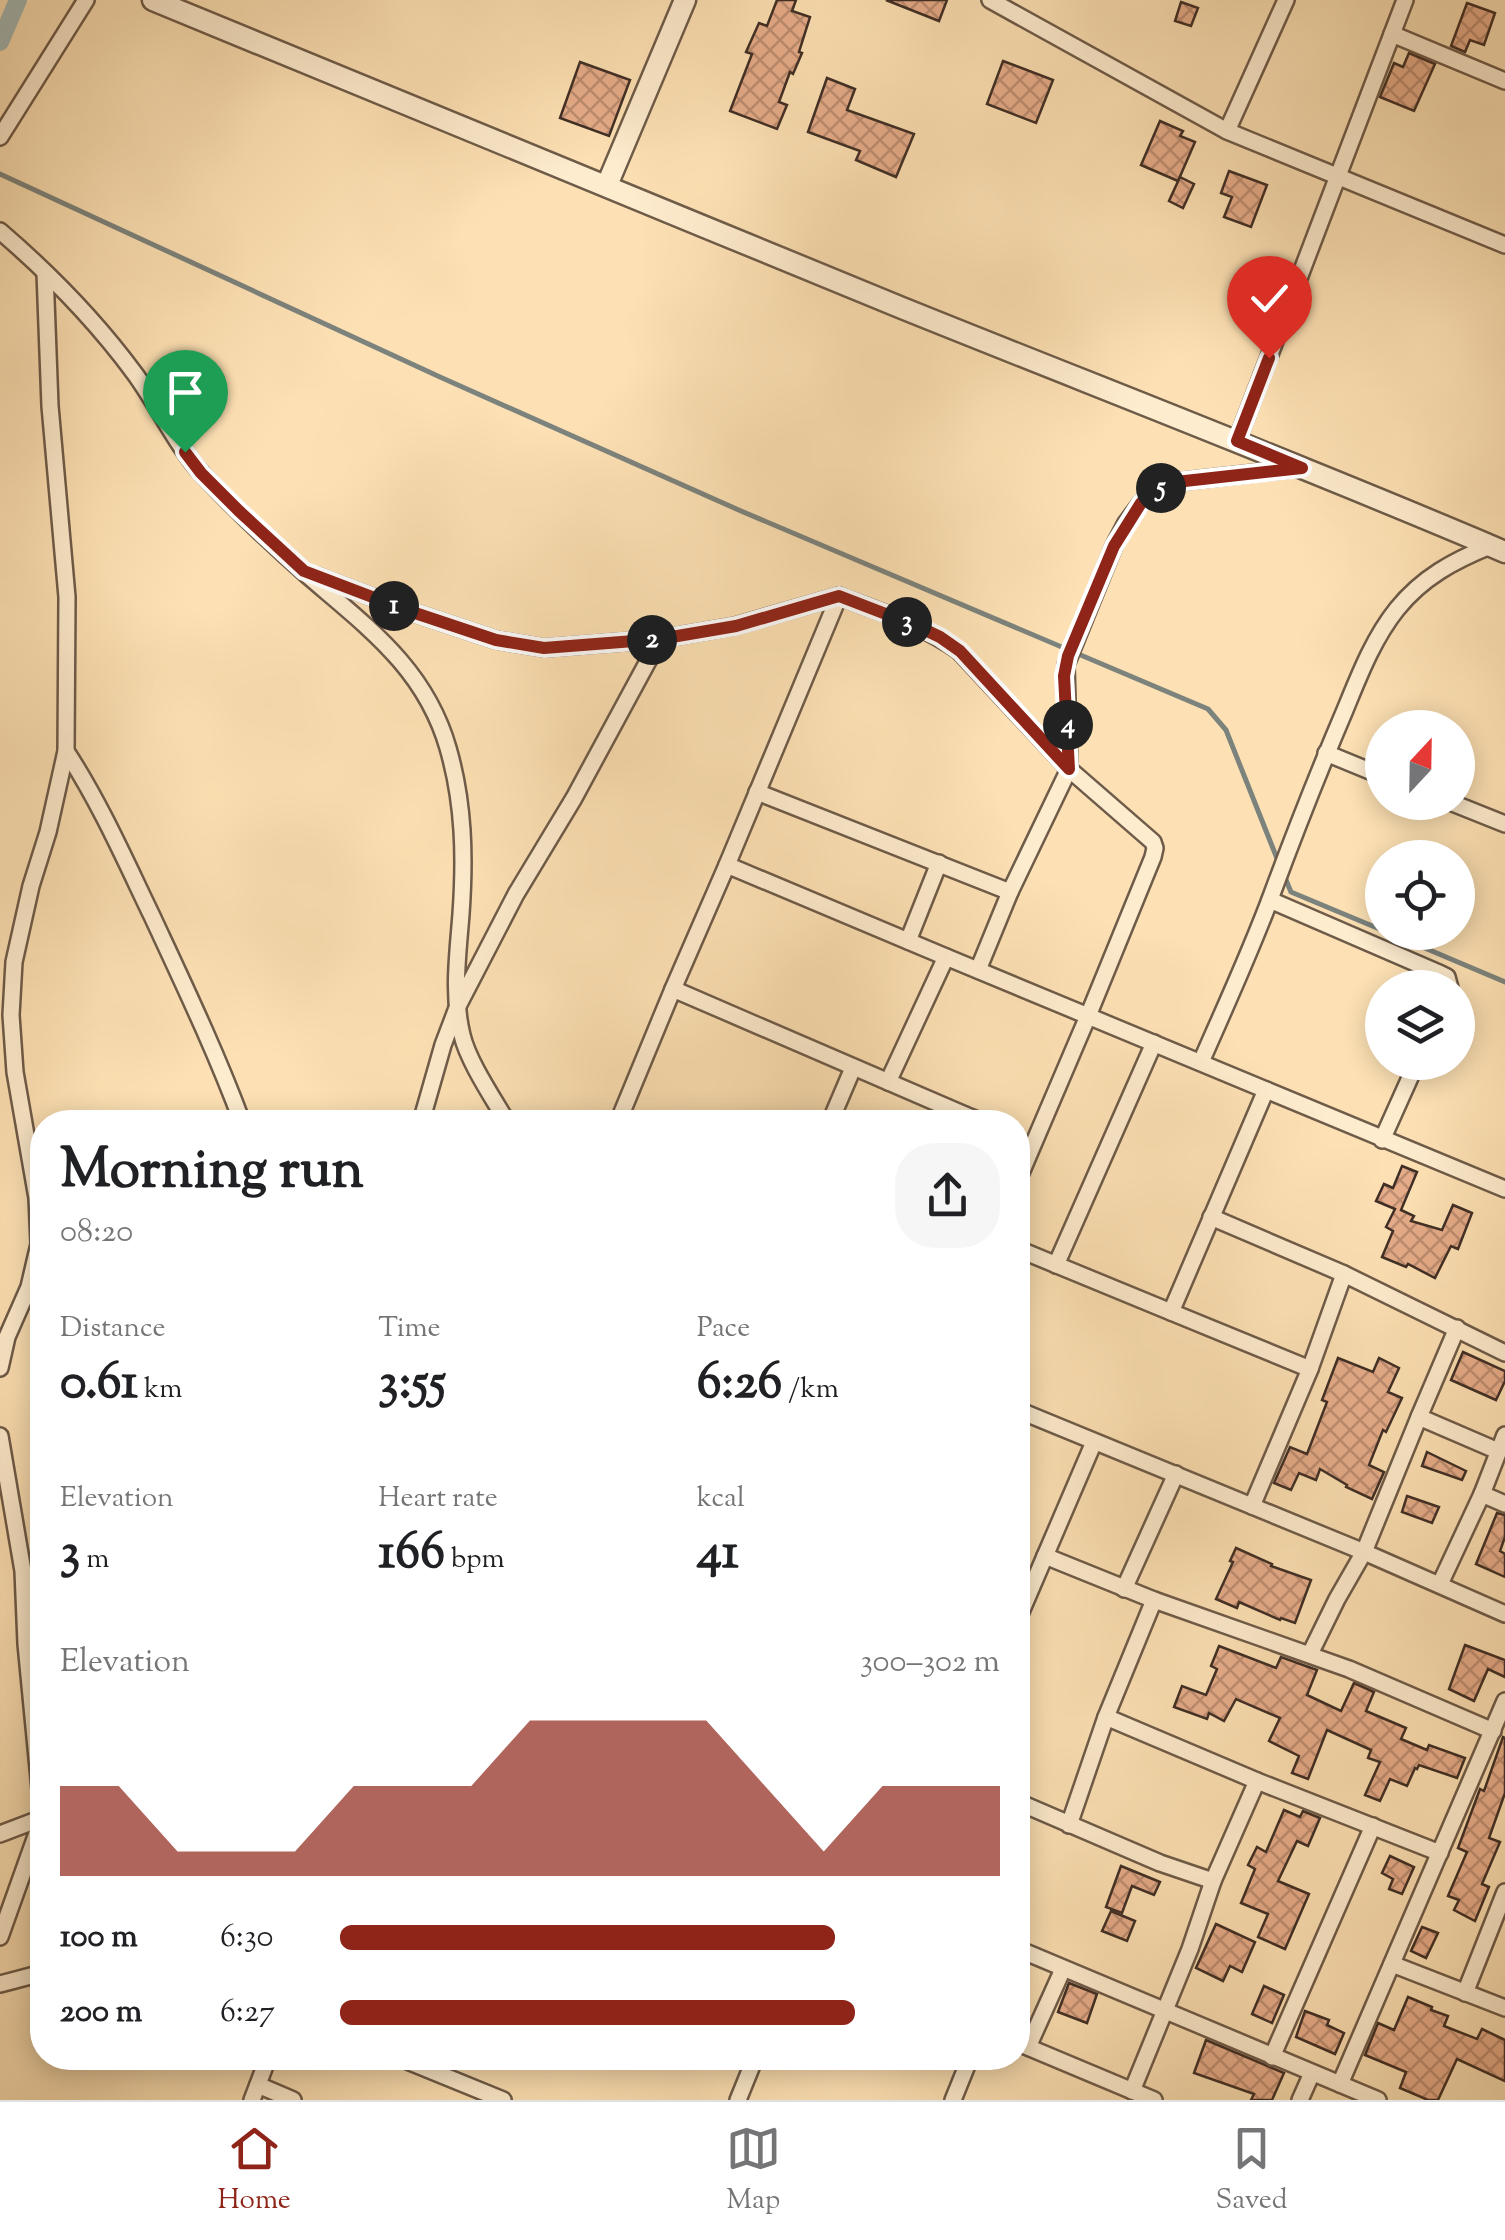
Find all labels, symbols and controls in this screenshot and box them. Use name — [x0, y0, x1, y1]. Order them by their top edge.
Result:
pin — [1227, 256, 1312, 359]
icon: check — [1242, 271, 1297, 326]
pin — [143, 350, 228, 453]
icon: arrive — [158, 365, 213, 420]
pin: 5 — [1136, 463, 1186, 513]
text: 5 — [1156, 468, 1166, 508]
pin: 1 — [369, 581, 419, 631]
text: 1 — [389, 586, 399, 626]
pin: 3 — [882, 597, 932, 647]
text: 3 — [901, 602, 913, 642]
pin: 2 — [627, 615, 677, 665]
text: 2 — [645, 620, 659, 660]
pin: 4 — [1043, 700, 1093, 750]
text: 4 — [1061, 705, 1075, 745]
north arrow — [1365, 710, 1475, 820]
map controls — [1365, 710, 1475, 1080]
button: locate — [1365, 840, 1475, 950]
button: layers — [1365, 970, 1475, 1080]
text: Morning run — [60, 1133, 364, 1212]
button: share — [895, 1143, 1000, 1248]
text: 08:20 — [60, 1210, 133, 1256]
text: Distance — [60, 1309, 166, 1349]
text: Time — [378, 1309, 441, 1349]
text: Pace — [697, 1309, 750, 1349]
text: 0.61 — [60, 1349, 138, 1421]
text: 3:55 — [378, 1349, 446, 1421]
text: 6:26 — [697, 1349, 782, 1421]
text: km — [138, 1370, 182, 1410]
text: /km — [782, 1370, 839, 1410]
text: Elevation — [60, 1479, 174, 1519]
text: Heart rate — [378, 1479, 498, 1519]
text: kcal — [697, 1479, 745, 1519]
text: 3 — [60, 1519, 80, 1591]
text: 166 — [378, 1519, 445, 1591]
text: 41 — [697, 1519, 739, 1591]
text: m — [80, 1540, 109, 1580]
text: bpm — [445, 1540, 505, 1580]
text: Elevation — [60, 1640, 190, 1686]
text: 300–302 m — [860, 1640, 1000, 1686]
text: 100 m — [60, 1915, 138, 1961]
text: 6:30 — [220, 1915, 273, 1961]
text: 200 m — [60, 1990, 142, 2036]
text: 6:27 — [220, 1990, 275, 2036]
tab: Home — [217, 2121, 291, 2221]
tab: Map — [726, 2121, 781, 2221]
tab: Saved — [1216, 2121, 1288, 2221]

